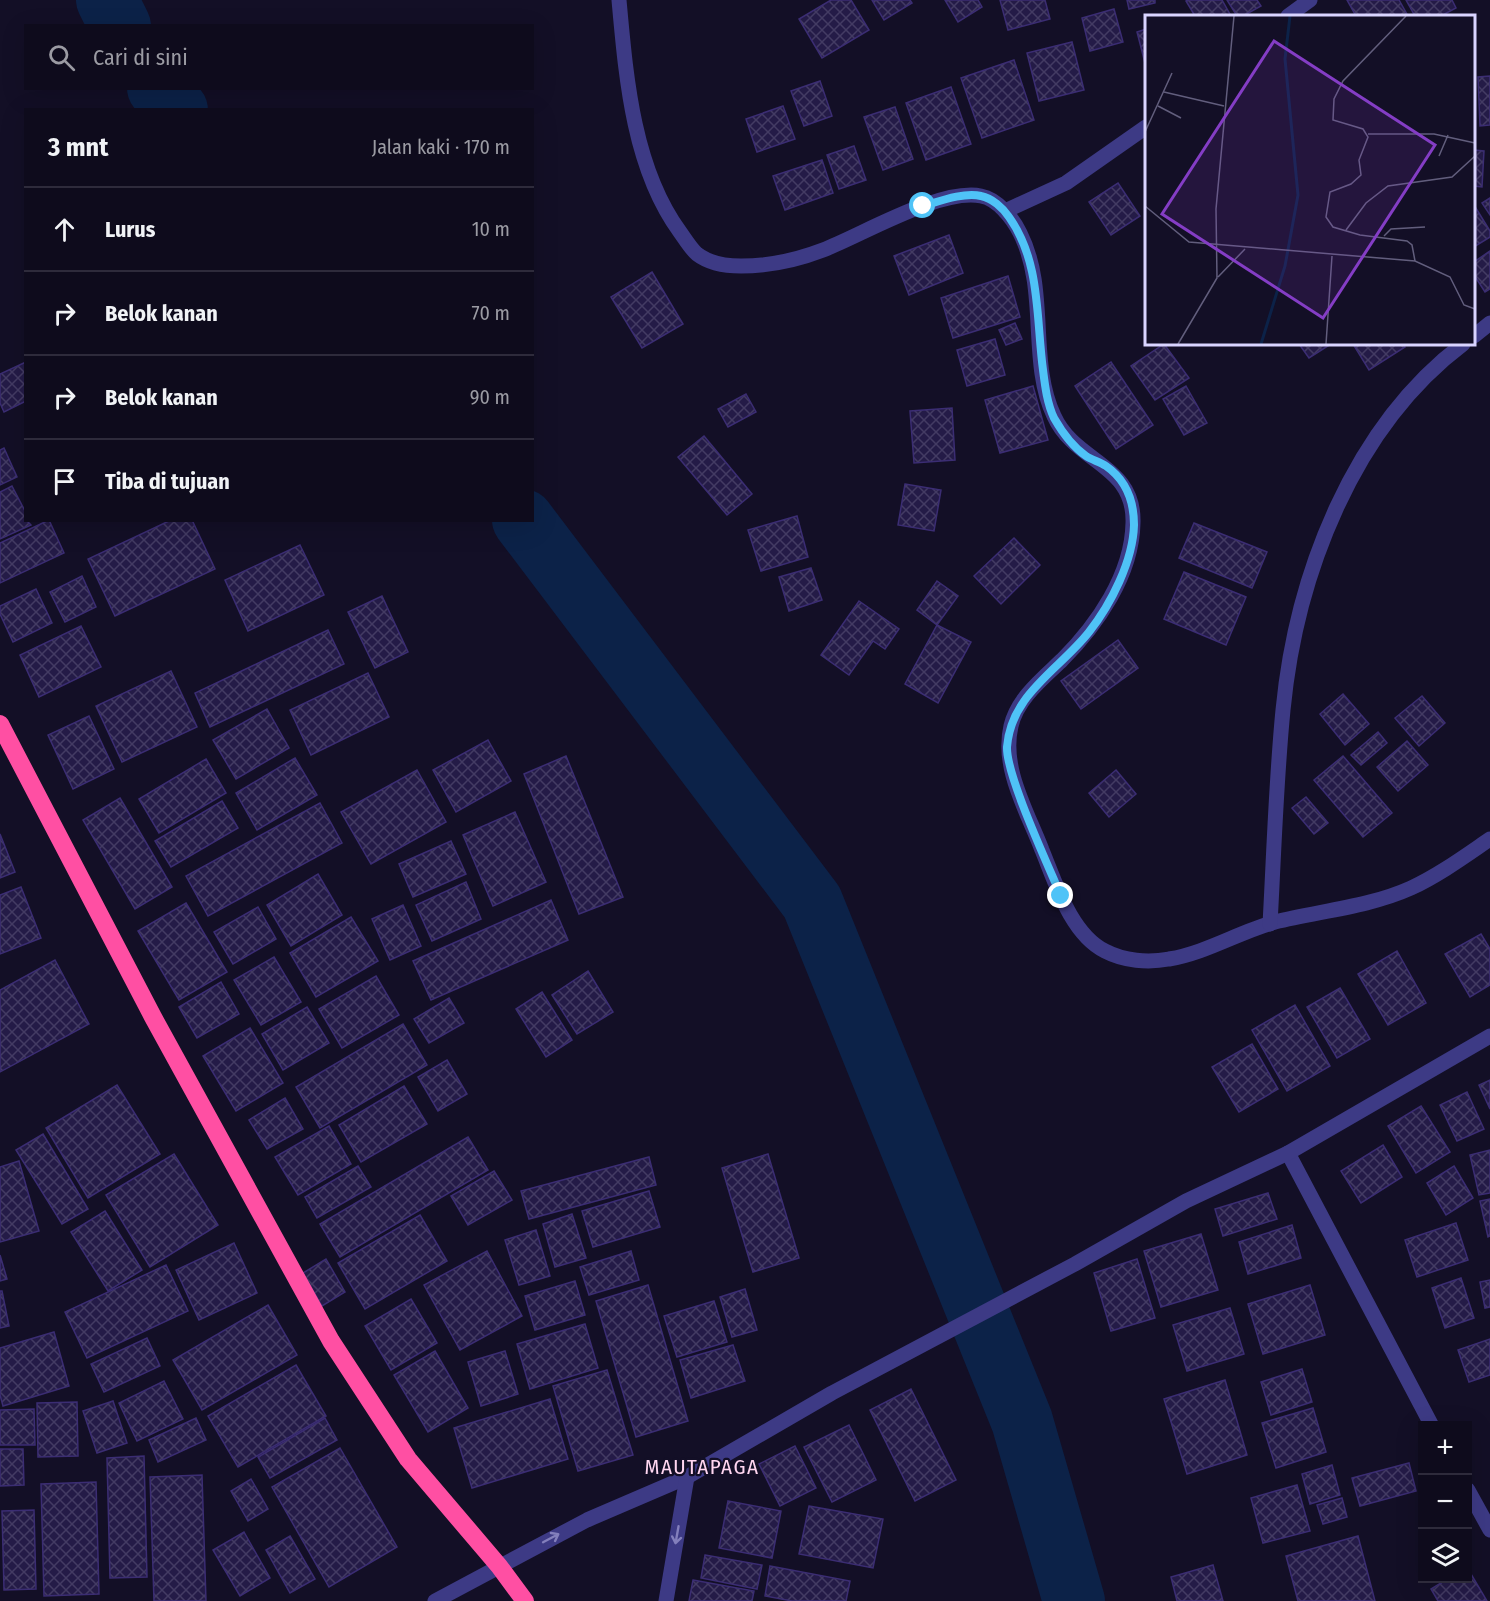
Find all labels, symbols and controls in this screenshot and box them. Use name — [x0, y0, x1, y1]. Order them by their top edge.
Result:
inset map — [1145, 15, 1475, 345]
search box — [24, 24, 534, 90]
icon: search — [45, 41, 78, 74]
text: Cari di sini — [93, 44, 188, 71]
text: 3 mnt — [48, 132, 108, 163]
text: Jalan kaki · 170 m — [372, 135, 510, 159]
route start — [909, 192, 935, 218]
icon: ahead — [48, 213, 81, 246]
text: Lurus — [105, 216, 155, 243]
text: 10 m — [472, 217, 510, 241]
icon: right — [48, 297, 81, 330]
text: Belok kanan — [105, 300, 218, 327]
text: 70 m — [472, 301, 510, 325]
icon: right — [48, 381, 81, 414]
text: Belok kanan — [105, 384, 218, 411]
text: 90 m — [470, 385, 510, 409]
icon: arrive — [48, 465, 81, 498]
text: Tiba di tujuan — [105, 468, 230, 495]
route end — [1047, 882, 1073, 908]
map controls — [1418, 1421, 1472, 1583]
button: + — [1418, 1421, 1472, 1475]
district label: MAUTAPAGA — [645, 1454, 759, 1480]
button: − — [1418, 1475, 1472, 1529]
one-way arrow — [671, 1524, 682, 1544]
button: layers — [1418, 1529, 1472, 1583]
one-way arrow — [542, 1532, 560, 1544]

